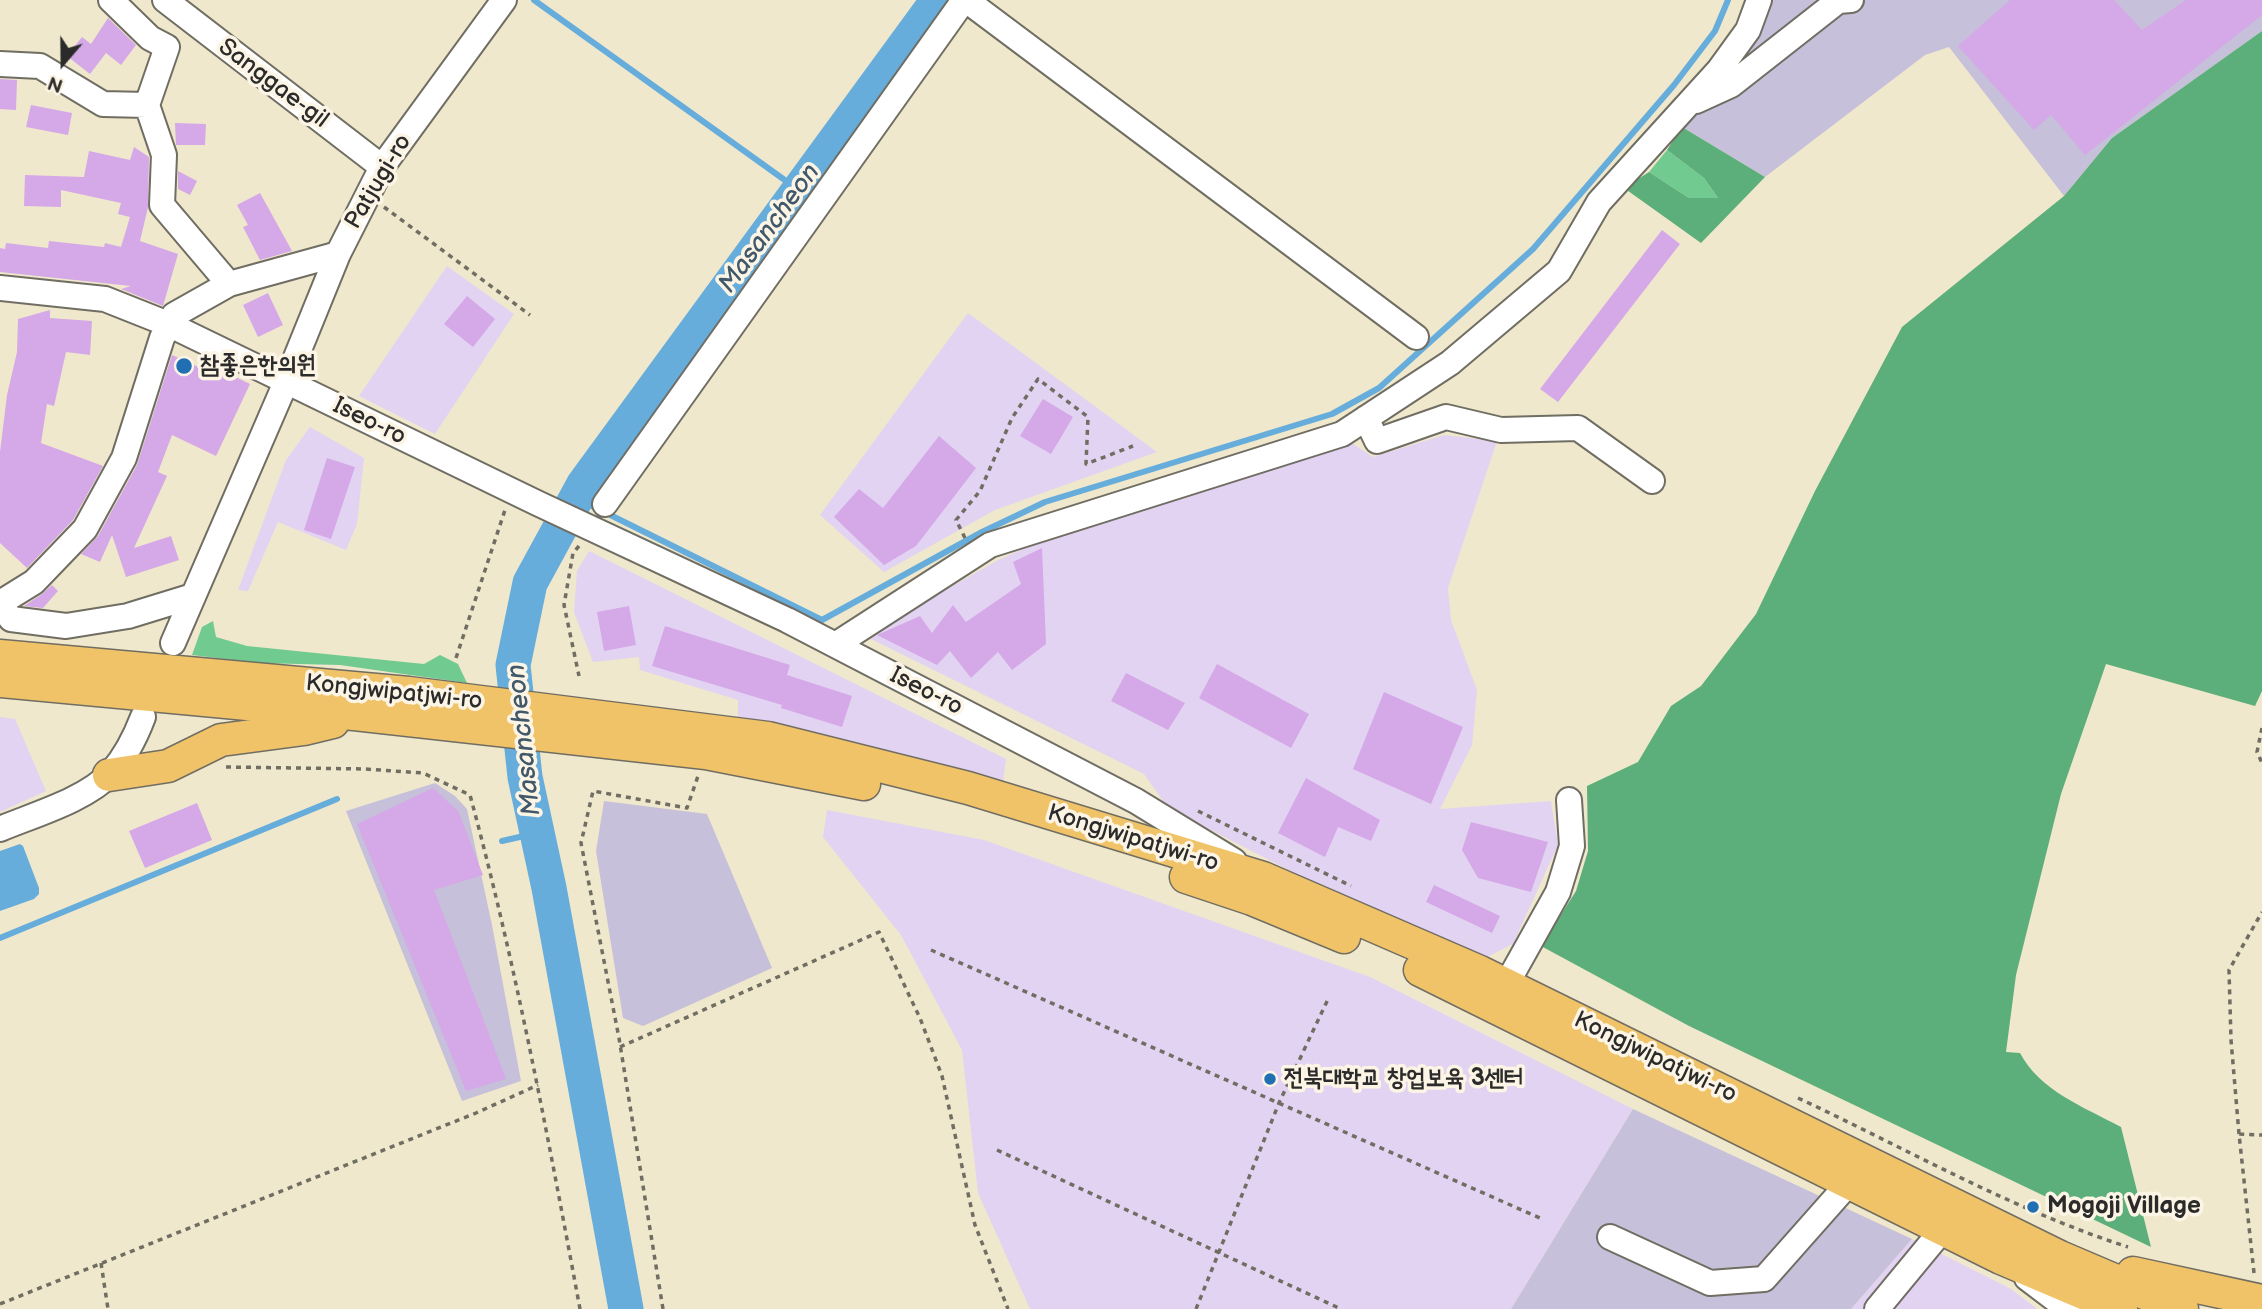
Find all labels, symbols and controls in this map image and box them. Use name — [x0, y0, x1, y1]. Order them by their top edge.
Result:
north arrow — [28, 28, 98, 98]
street label: Sanggae-gil — [212, 33, 334, 135]
text: N — [45, 70, 66, 96]
street label: Patjugi-ro — [340, 129, 418, 235]
water label: Masancheon — [713, 158, 827, 300]
place label: 참좋은한의원 — [200, 352, 316, 380]
marker: 참좋은한의원 — [174, 356, 194, 376]
street label: Iseo-ro — [328, 392, 410, 452]
street label: Iseo-ro — [885, 662, 967, 722]
water label: Masancheon — [502, 663, 548, 817]
street label: Kongjwipatjwi-ro — [304, 669, 484, 717]
street label: Kongjwipatjwi-ro — [1044, 799, 1222, 879]
street label: Kongjwipatjwi-ro — [1569, 1006, 1741, 1110]
place label: 전북대학교 창업보육 3센터 — [1284, 1065, 1523, 1093]
marker: 전북대학교 창업보육 3센터 — [1262, 1071, 1278, 1087]
place label: Mogoji Village — [2047, 1193, 2201, 1221]
marker: Mogoji Village — [2025, 1199, 2041, 1215]

